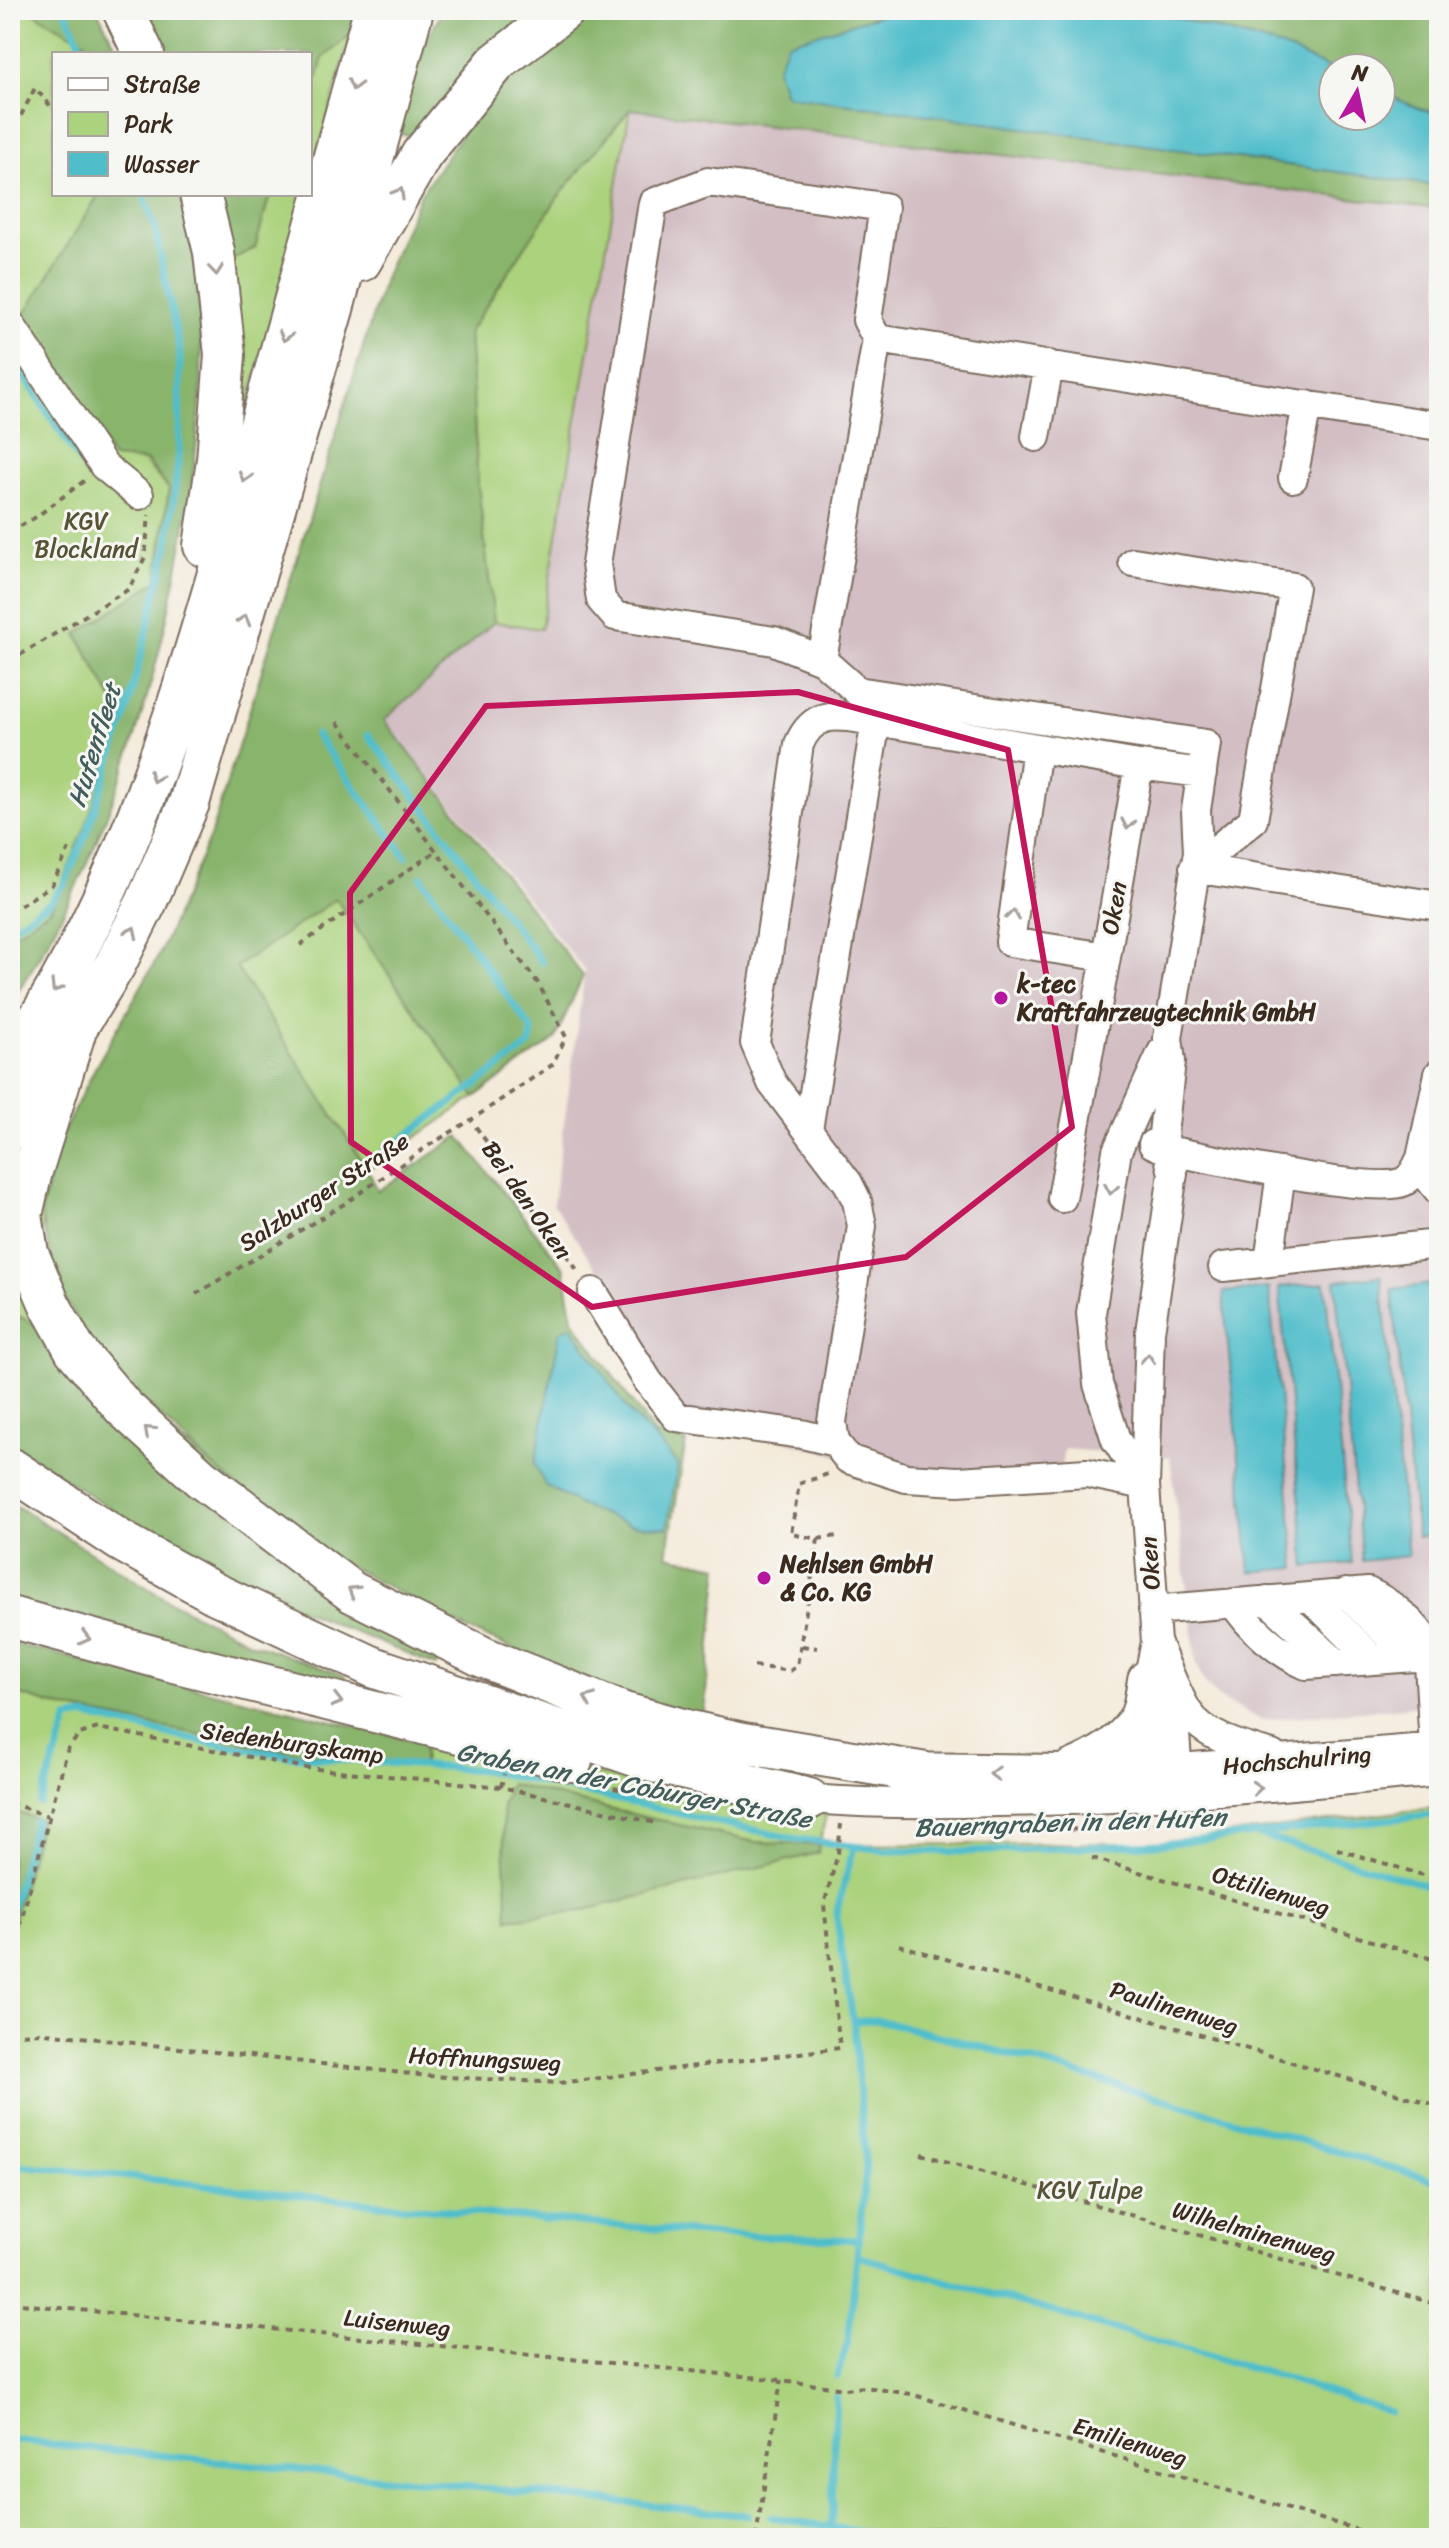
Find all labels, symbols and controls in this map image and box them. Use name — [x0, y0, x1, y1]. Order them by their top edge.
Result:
legend — [52, 52, 312, 196]
north arrow — [1317, 52, 1397, 132]
text: N — [1348, 52, 1371, 93]
text: Straße — [124, 63, 200, 105]
one-way arrow — [346, 78, 363, 92]
text: Park — [124, 103, 173, 145]
text: Wasser — [124, 143, 200, 185]
one-way arrow — [390, 187, 405, 201]
one-way arrow — [207, 264, 224, 277]
one-way arrow — [277, 328, 294, 342]
one-way arrow — [238, 469, 255, 483]
park label: KGV Blockland — [34, 500, 139, 570]
one-way arrow — [235, 613, 251, 627]
water label: Hufenfleet — [53, 675, 135, 813]
one-way arrow — [148, 769, 164, 783]
one-way arrow — [1121, 817, 1138, 830]
street label: Oken — [1089, 878, 1139, 938]
one-way arrow — [1004, 908, 1021, 922]
one-way arrow — [122, 925, 138, 940]
place label: k-tec Kraftfahrzeugtechnik GmbH — [1016, 963, 1317, 1033]
one-way arrow — [50, 978, 66, 993]
marker: k-tec Kraftfahrzeugtechnik GmbH — [992, 989, 1010, 1007]
street label: Salzburger Straße — [230, 1121, 418, 1263]
street label: Bei den Oken — [470, 1132, 584, 1268]
one-way arrow — [1104, 1182, 1121, 1196]
one-way arrow — [1139, 1352, 1156, 1365]
one-way arrow — [143, 1426, 158, 1440]
street label: Oken — [1127, 1535, 1173, 1591]
place label: Nehlsen GmbH & Co. KG — [779, 1543, 934, 1613]
marker: Nehlsen GmbH & Co. KG — [755, 1569, 773, 1587]
one-way arrow — [347, 1585, 362, 1600]
one-way arrow — [78, 1628, 92, 1645]
one-way arrow — [330, 1692, 344, 1709]
one-way arrow — [583, 1692, 597, 1709]
street label: Siedenburgskamp — [198, 1709, 387, 1777]
water label: Graben an der Coburger Straße — [453, 1728, 818, 1842]
street label: Hochschulring — [1221, 1733, 1373, 1787]
one-way arrow — [988, 1765, 1001, 1783]
one-way arrow — [1251, 1780, 1264, 1797]
water label: Bauerngraben in den Hufen — [913, 1793, 1230, 1850]
street label: Ottilienweg — [1207, 1853, 1335, 1929]
street label: Paulinenweg — [1105, 1969, 1243, 2047]
street label: Hoffnungsweg — [408, 2034, 562, 2084]
park label: KGV Tulpe — [1037, 2169, 1143, 2211]
street label: Wilhelminenweg — [1167, 2189, 1341, 2275]
street label: Luisenweg — [342, 2297, 452, 2349]
street label: Emilienweg — [1068, 2405, 1192, 2479]

